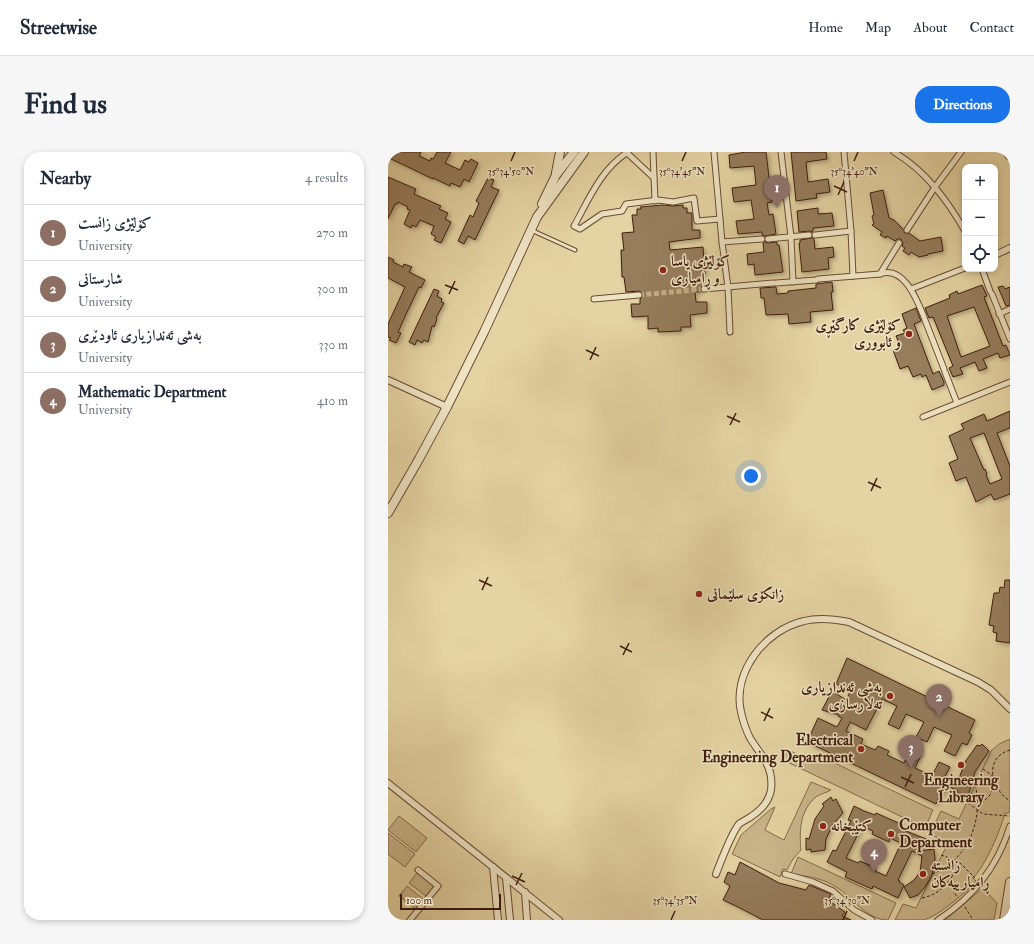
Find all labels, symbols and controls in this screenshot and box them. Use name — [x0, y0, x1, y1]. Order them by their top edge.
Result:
text: Streetwise — [20, 16, 97, 40]
text: Home — [808, 19, 843, 36]
text: Map — [865, 19, 891, 36]
text: About — [913, 19, 947, 36]
text: Contact — [969, 19, 1014, 36]
button: Directions — [915, 86, 1010, 123]
text: Find us — [24, 87, 107, 122]
map controls — [962, 164, 998, 272]
button: + — [962, 164, 998, 200]
text: 35°34'50"N — [488, 166, 534, 178]
text: 35°34'45"N — [659, 166, 705, 178]
text: 35°34'40"N — [830, 166, 878, 178]
text: Nearby — [40, 168, 91, 189]
text: 4 results — [305, 170, 348, 186]
pin: 1 — [764, 175, 790, 208]
button: − — [962, 200, 998, 236]
text: کۆلێژی زانست — [78, 214, 152, 233]
text: 1 — [51, 225, 55, 241]
text: 270 m — [316, 225, 348, 241]
button: locate — [962, 236, 998, 272]
text: University — [78, 238, 132, 254]
place label: کۆلێژی یاسا و ڕامیاری — [671, 252, 730, 291]
marker: کۆلێژی یاسا و ڕامیاری — [658, 265, 668, 275]
text: شارستانی — [78, 270, 123, 289]
text: 2 — [50, 281, 56, 297]
text: 300 m — [317, 281, 348, 297]
text: University — [78, 294, 132, 310]
place label: كۆلێژی كارگێڕی و ئابووری — [815, 316, 901, 352]
text: بەشی ئەندازیاری ئاودێری — [78, 326, 202, 345]
marker: كۆلێژی كارگێڕی و ئابووری — [904, 329, 914, 339]
text: 3 — [51, 337, 56, 353]
text: 330 m — [319, 337, 348, 353]
text: University — [78, 350, 132, 366]
text: Mathematic Department — [78, 383, 226, 402]
text: 4 — [49, 393, 57, 409]
text: 410 m — [317, 393, 348, 409]
text: University — [78, 402, 132, 418]
your location — [741, 466, 761, 486]
place label: زانکۆی سلێمانی — [706, 585, 784, 604]
marker: زانکۆی سلێمانی — [694, 589, 704, 599]
place label: بەشی ئەندازیاری تەلارسازی — [801, 678, 883, 714]
pin: 2 — [926, 684, 952, 717]
marker: بەشی ئەندازیاری تەلارسازی — [885, 691, 895, 701]
place label: Electrical Engineering Department — [702, 731, 853, 768]
pin: 3 — [898, 735, 924, 768]
marker: Electrical Engineering Department — [856, 744, 866, 754]
marker: Engineering Library — [956, 760, 966, 770]
place label: Engineering Library — [924, 771, 999, 808]
place label: Computer Department — [899, 816, 972, 853]
place label: کتێبخانە — [831, 817, 872, 836]
marker: کتێبخانە — [818, 821, 828, 831]
marker: Computer Department — [886, 829, 896, 839]
pin: 4 — [861, 839, 887, 872]
place label: زانستە ڕامیارییەکان — [931, 856, 990, 895]
marker: زانستە ڕامیارییەکان — [918, 869, 928, 879]
scale bar — [400, 892, 501, 911]
text: 100 m — [406, 894, 432, 907]
text: 35°34'35"N — [652, 895, 698, 907]
text: 35°34'30"N — [824, 895, 870, 907]

